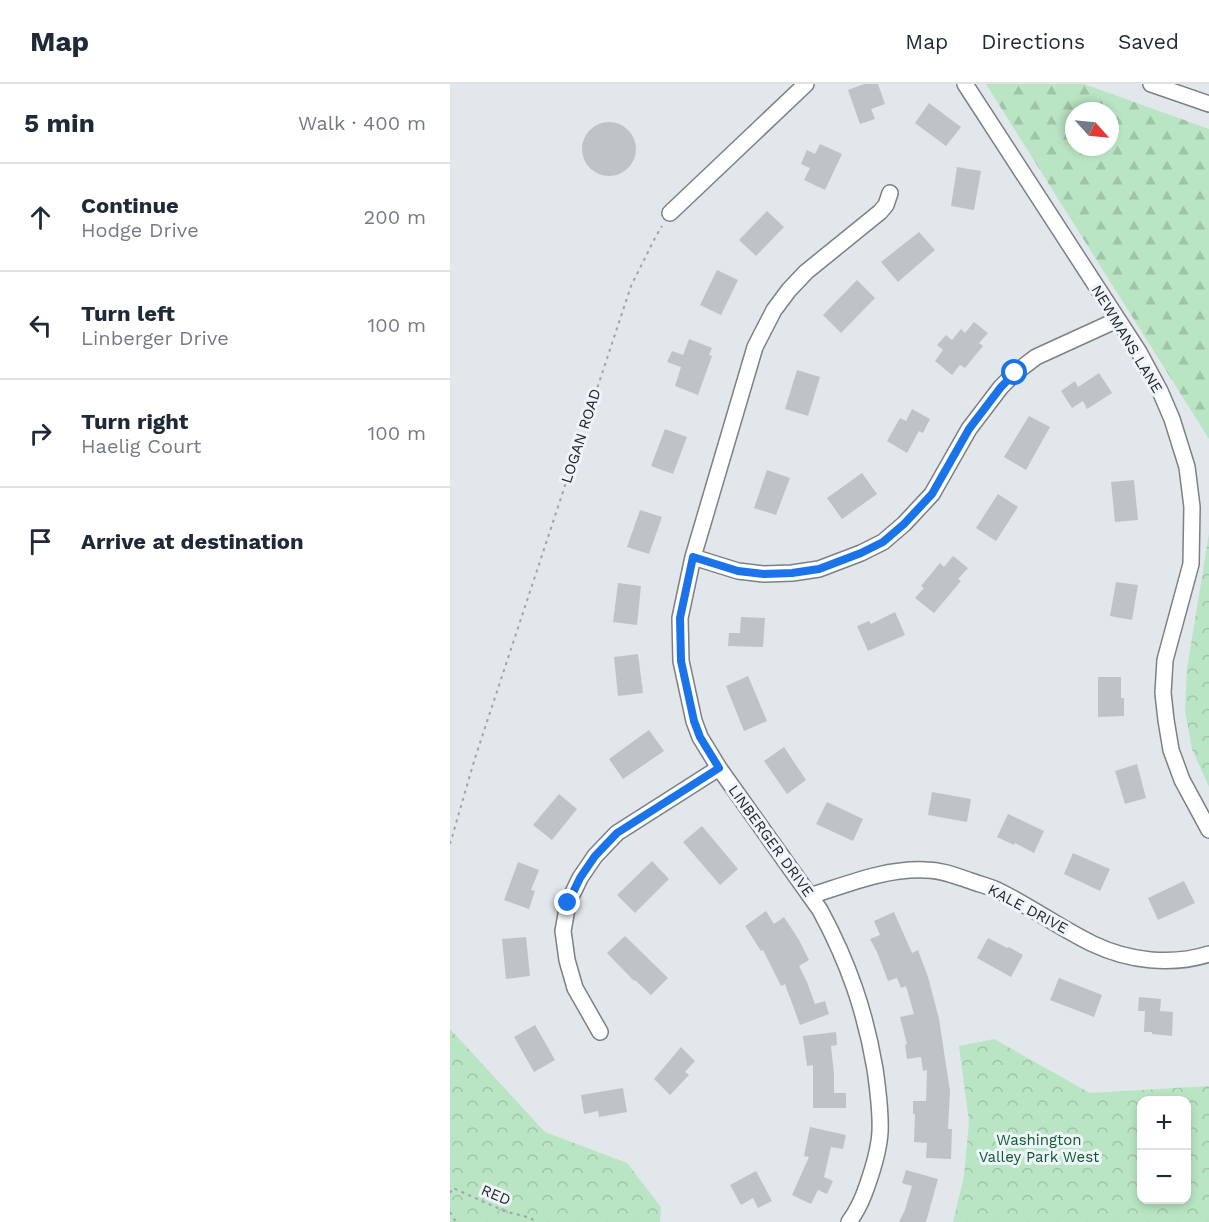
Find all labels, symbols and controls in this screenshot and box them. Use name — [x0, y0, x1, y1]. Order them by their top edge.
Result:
text: Map — [30, 25, 89, 58]
text: Map — [905, 29, 948, 54]
text: Directions — [981, 29, 1085, 54]
text: Saved — [1118, 29, 1179, 54]
north arrow — [1065, 102, 1119, 156]
text: 5 min — [24, 108, 95, 138]
text: Walk · 400 m — [298, 111, 426, 135]
text: Continue — [81, 193, 179, 218]
icon: ahead — [24, 201, 57, 234]
text: 200 m — [364, 205, 426, 229]
text: Hodge Drive — [81, 218, 199, 242]
street label: NEWMANS LANE — [1088, 282, 1166, 396]
text: Turn left — [81, 301, 175, 326]
icon: left — [24, 309, 57, 342]
text: 100 m — [367, 313, 426, 337]
text: Linberger Drive — [81, 326, 229, 350]
route start — [1001, 359, 1027, 385]
street label: LOGAN ROAD — [557, 387, 605, 485]
text: Turn right — [81, 409, 188, 434]
icon: right — [24, 417, 57, 450]
text: 100 m — [367, 421, 426, 445]
text: Haelig Court — [81, 434, 201, 458]
icon: arrive — [24, 525, 57, 558]
text: Arrive at destination — [81, 529, 304, 554]
street label: LINBERGER DRIVE — [724, 782, 818, 900]
street label: KALE DRIVE — [985, 880, 1071, 938]
route end — [554, 889, 580, 915]
map controls — [1137, 1096, 1191, 1204]
button: + — [1137, 1096, 1191, 1150]
park label: Washington Valley Park West — [979, 1131, 1100, 1166]
button: − — [1137, 1150, 1191, 1204]
street label: RED — [479, 1181, 513, 1209]

